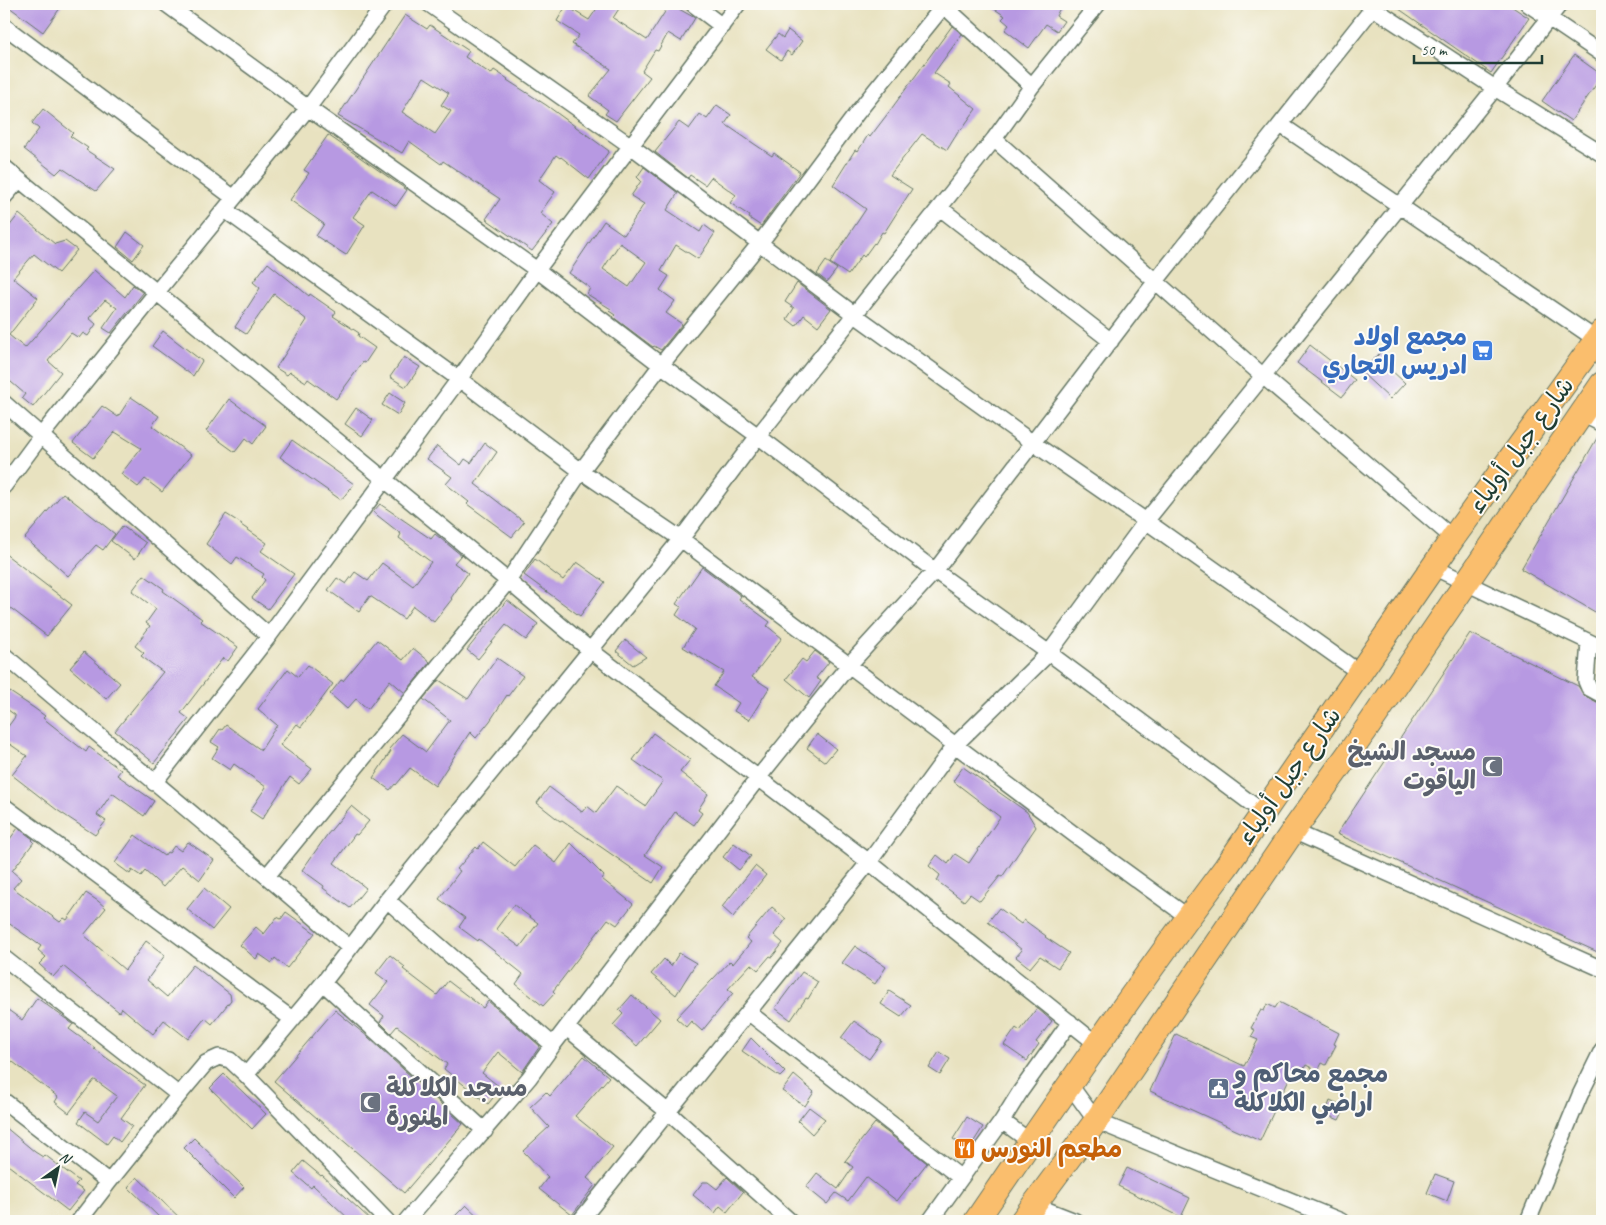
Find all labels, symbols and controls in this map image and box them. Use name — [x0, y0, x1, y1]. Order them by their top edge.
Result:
scale bar — [1414, 32, 1541, 64]
text: 50 m — [1421, 41, 1448, 60]
place label: مجمع اولاد ادريس التجاري — [1322, 321, 1467, 384]
supermarket icon: مجمع اولاد ادريس التجاري — [1471, 339, 1495, 363]
street label: شارع جبل أولياء — [1461, 370, 1582, 520]
street label: شارع جبل أولياء — [1230, 701, 1349, 852]
place label: مسجد الشيخ الياقوت — [1347, 736, 1476, 797]
mosque icon: مسجد الشيخ الياقوت — [1480, 754, 1504, 778]
place label: مجمع محاكم و اراضي الكلاكلة — [1232, 1058, 1388, 1125]
place label: مسجد الكلاكلة المنورة — [386, 1072, 527, 1133]
public building icon: مجمع محاكم و اراضي الكلاكلة — [1206, 1076, 1230, 1100]
mosque icon: مسجد الكلاكلة المنورة — [358, 1090, 382, 1114]
place label: مطعم النورس — [981, 1133, 1122, 1167]
restaurant icon: مطعم النورس — [953, 1137, 977, 1161]
north arrow — [32, 1142, 82, 1192]
text: N — [57, 1148, 75, 1168]

